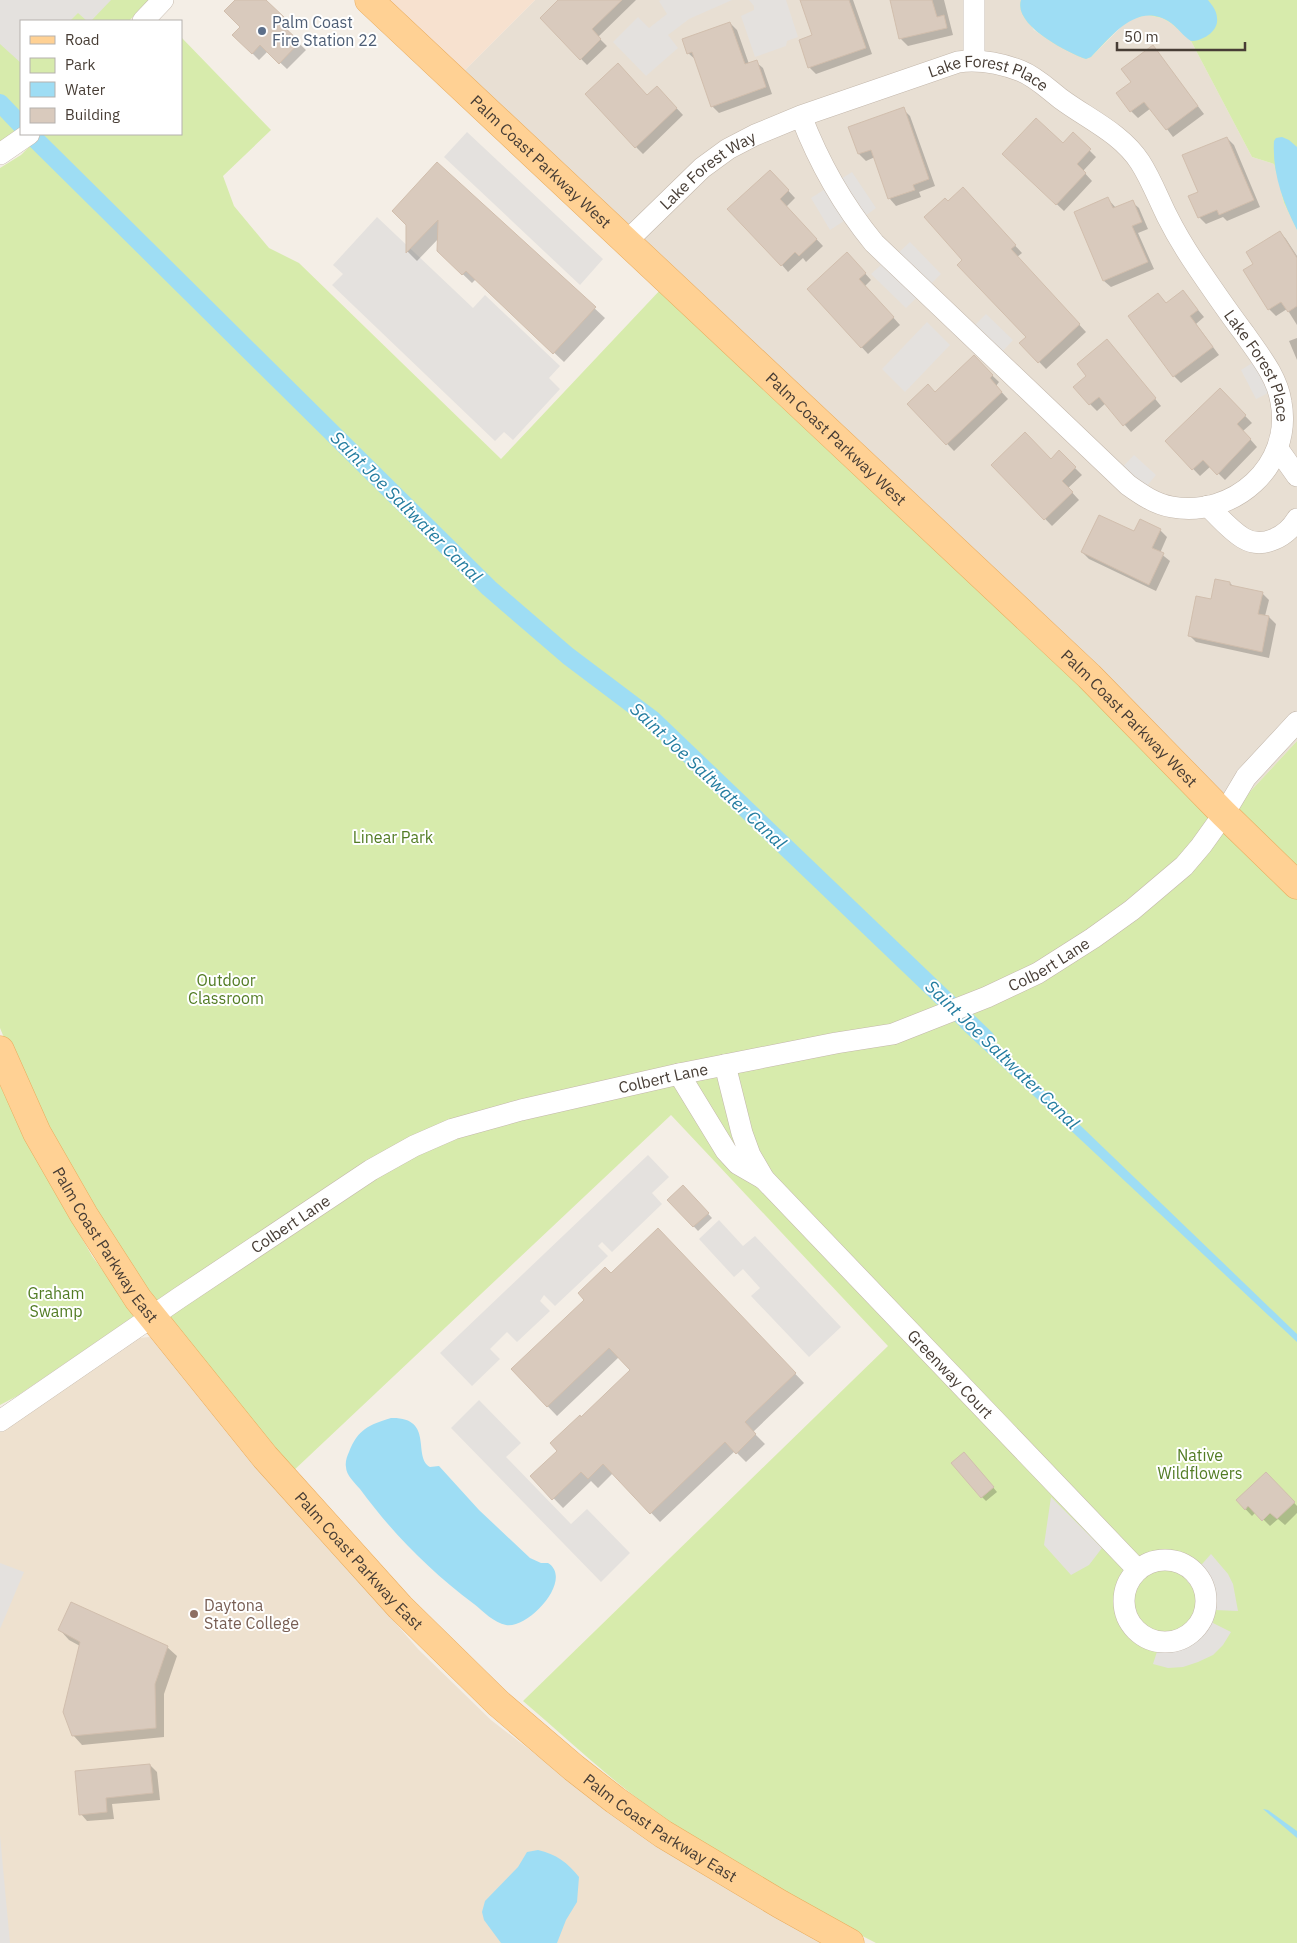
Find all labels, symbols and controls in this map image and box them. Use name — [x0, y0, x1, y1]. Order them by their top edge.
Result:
place label: Palm Coast Fire Station 22 — [272, 12, 377, 50]
legend — [20, 20, 182, 135]
scale bar — [1117, 20, 1244, 52]
marker: Palm Coast Fire Station 22 — [256, 25, 268, 37]
text: 50 m — [1124, 27, 1159, 46]
text: Road — [65, 30, 100, 49]
street label: Lake Forest Place — [925, 51, 1053, 95]
text: Park — [65, 55, 95, 74]
text: Water — [65, 80, 106, 99]
street label: Palm Coast Parkway West — [467, 91, 616, 232]
text: Building — [65, 105, 120, 124]
street label: Lake Forest Way — [655, 126, 759, 214]
street label: Lake Forest Place — [1220, 306, 1293, 422]
street label: Palm Coast Parkway West — [762, 368, 911, 510]
water label: Saint Joe Saltwater Canal — [326, 426, 487, 588]
street label: Palm Coast Parkway West — [1057, 645, 1202, 791]
water label: Saint Joe Saltwater Canal — [625, 697, 791, 854]
park label: Linear Park — [353, 827, 434, 847]
street label: Colbert Lane — [1005, 933, 1093, 996]
park label: Outdoor Classroom — [188, 970, 264, 1008]
water label: Saint Joe Saltwater Canal — [921, 975, 1084, 1134]
street label: Colbert Lane — [616, 1058, 710, 1098]
street label: Palm Coast Parkway East — [49, 1163, 163, 1326]
street label: Colbert Lane — [247, 1190, 334, 1257]
park label: Graham Swamp — [27, 1283, 85, 1321]
street label: Greenway Court — [903, 1325, 998, 1423]
park label: Native Wildflowers — [1158, 1445, 1242, 1483]
street label: Palm Coast Parkway East — [291, 1487, 427, 1634]
place label: Daytona State College — [204, 1595, 299, 1633]
marker: Daytona State College — [188, 1608, 200, 1620]
street label: Palm Coast Parkway East — [579, 1769, 741, 1886]

